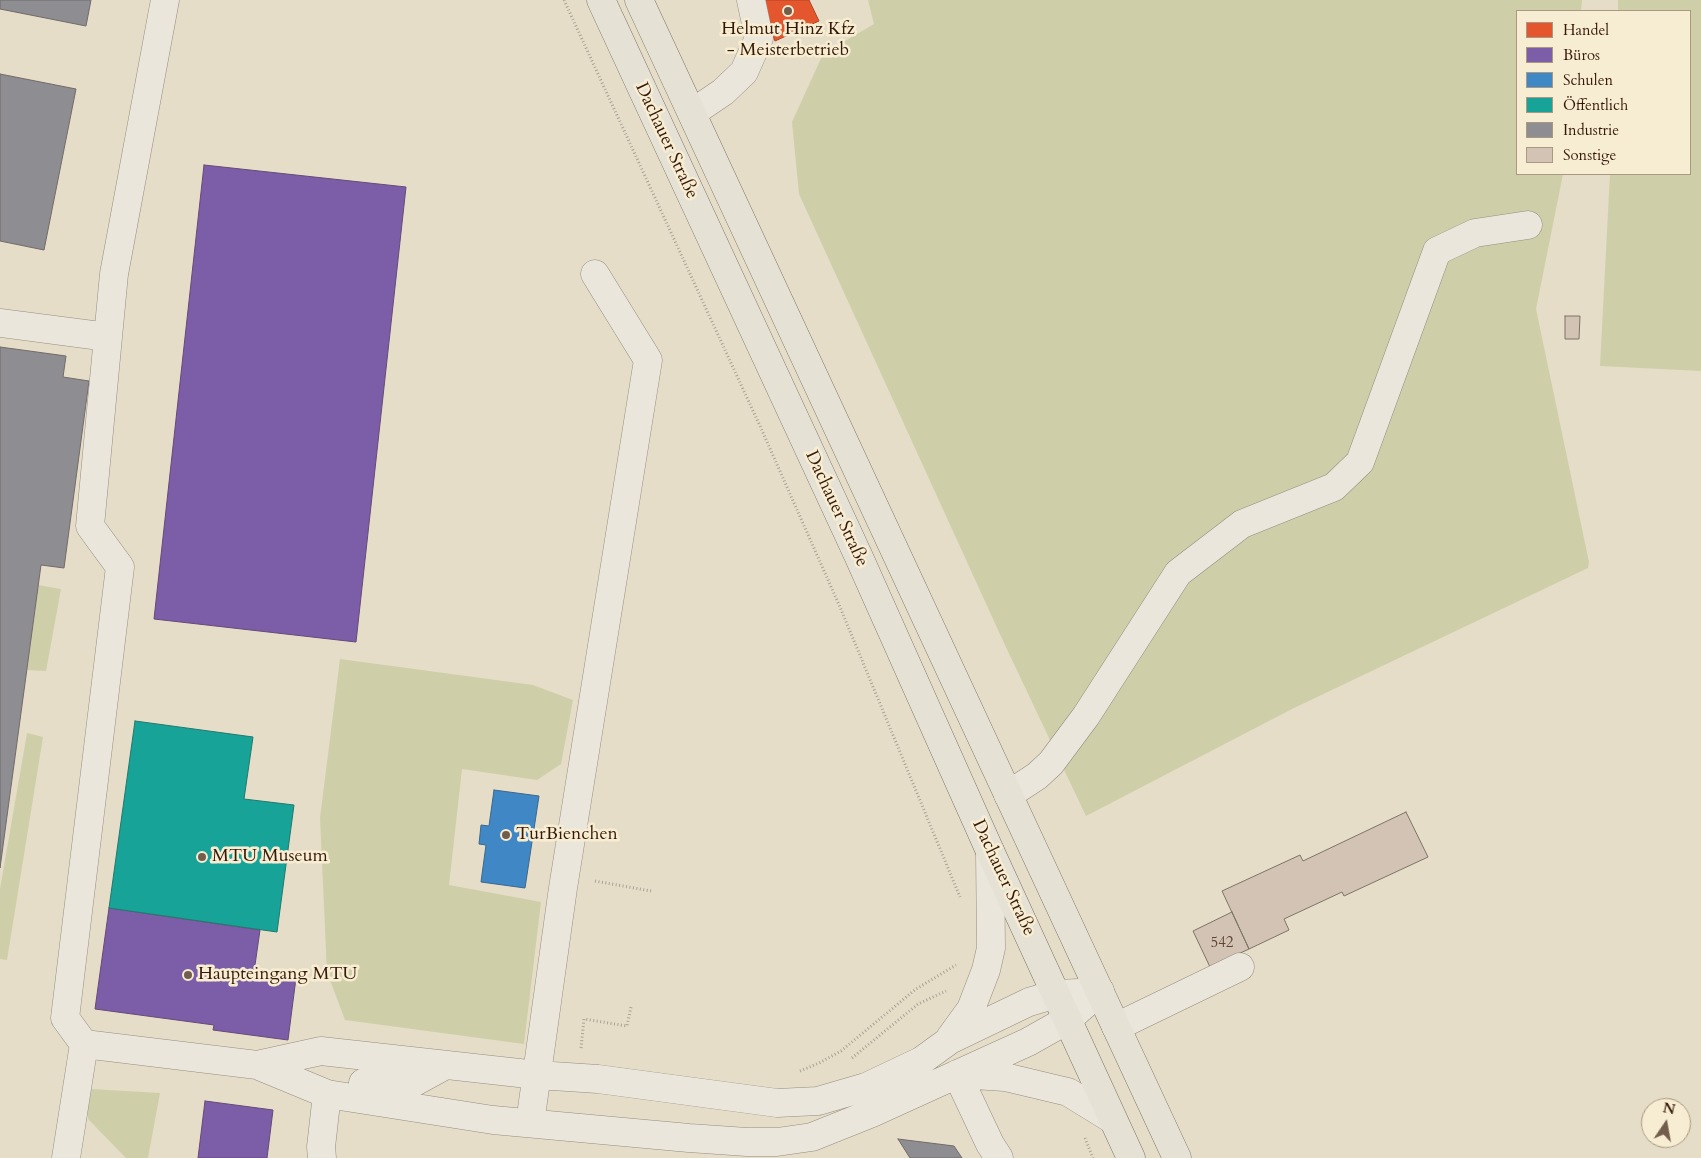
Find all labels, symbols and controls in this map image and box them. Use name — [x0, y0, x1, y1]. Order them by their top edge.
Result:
marker: Helmut Hinz Kfz - Meisterbetrieb — [782, 5, 794, 17]
legend — [1516, 10, 1691, 175]
place label: Helmut Hinz Kfz - Meisterbetrieb — [721, 19, 855, 62]
text: Handel — [1563, 20, 1609, 40]
text: Büros — [1563, 45, 1600, 65]
text: Schulen — [1563, 70, 1613, 90]
street label: Dachauer Straße — [630, 79, 702, 203]
text: Öffentlich — [1563, 95, 1628, 115]
text: Industrie — [1563, 120, 1619, 140]
text: Sonstige — [1563, 145, 1616, 165]
street label: Dachauer Straße — [800, 447, 872, 571]
street label: Dachauer Straße — [967, 816, 1039, 940]
place label: TurBienchen — [516, 824, 618, 846]
marker: TurBienchen — [500, 829, 512, 841]
place label: MTU Museum — [212, 846, 328, 868]
marker: MTU Museum — [196, 851, 208, 863]
house number: 542 — [1210, 935, 1234, 953]
place label: Haupteingang MTU — [198, 964, 357, 986]
marker: Haupteingang MTU — [182, 969, 194, 981]
north arrow — [1641, 1098, 1691, 1148]
text: N — [1661, 1098, 1677, 1119]

